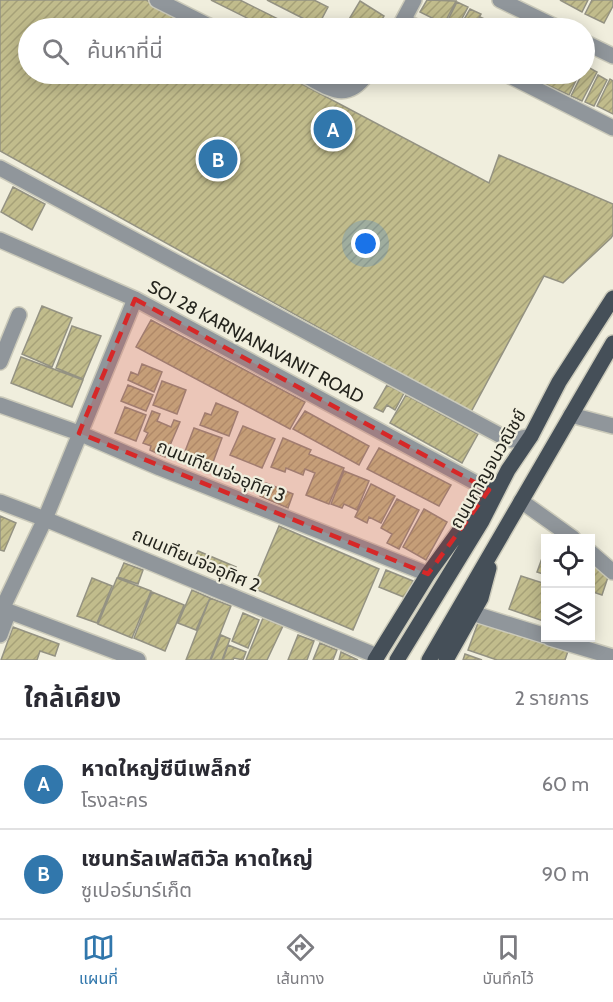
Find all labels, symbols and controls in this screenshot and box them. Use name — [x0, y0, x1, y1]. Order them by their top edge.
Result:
search box — [18, 18, 595, 84]
icon: search — [39, 35, 72, 68]
text: ค้นหาที่นี่ — [87, 37, 163, 64]
pin: A — [314, 106, 352, 152]
pin: B — [198, 136, 238, 182]
your location — [351, 229, 380, 258]
street label: SOI 28 KARNJANAVANIT ROAD — [144, 276, 368, 408]
street label: ถนนกาญจนวณิชย์ — [445, 405, 531, 532]
street label: ถนนเทียนจ่ออุทิศ 3 — [153, 435, 289, 507]
street label: ถนนเทียนจ่ออุทิศ 2 — [129, 523, 263, 597]
map controls — [541, 534, 595, 642]
button: locate — [541, 534, 595, 588]
button: layers — [541, 588, 595, 642]
text: ใกล้เคียง — [24, 682, 121, 714]
text: 2 รายการ — [514, 686, 589, 710]
text: หาดใหญ่ซีนีเพล็กซ์ — [81, 755, 251, 782]
text: A — [37, 772, 50, 796]
text: 60 m — [542, 772, 589, 796]
text: โรงละคร — [81, 788, 148, 812]
text: เซนทรัลเฟสติวัล หาดใหญ่ — [81, 845, 313, 872]
text: B — [37, 862, 50, 886]
text: 90 m — [542, 862, 589, 886]
text: ซูเปอร์มาร์เก็ต — [81, 878, 192, 902]
tab: แผนที่ — [79, 931, 118, 991]
tab: เส้นทาง — [276, 931, 324, 991]
tab: บันทึกไว้ — [483, 931, 534, 991]

